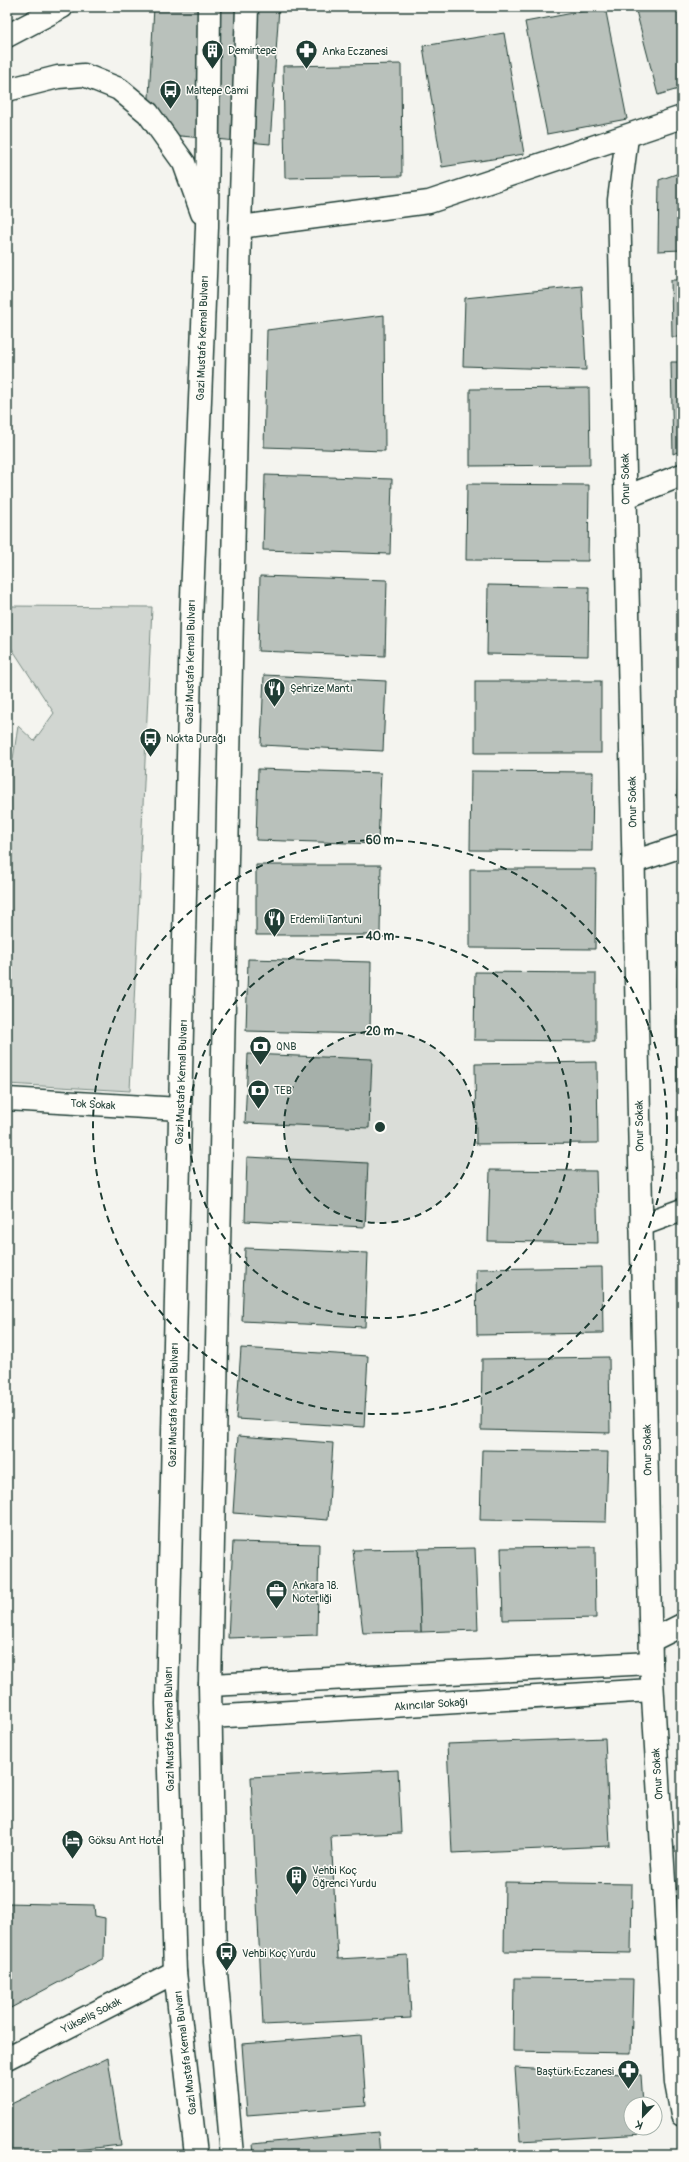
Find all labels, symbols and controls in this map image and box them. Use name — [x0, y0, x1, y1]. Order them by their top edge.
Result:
building icon: Demirtepe — [200, 37, 226, 70]
pharmacy icon: Anka Eczanesi — [294, 38, 320, 71]
place label: Demirtepe — [228, 44, 277, 57]
place label: Anka Eczanesi — [322, 45, 388, 58]
bus stop icon: Maltepe Cami — [158, 77, 184, 110]
place label: Maltepe Cami — [186, 84, 248, 97]
street label: Gazi Mustafa Kemal Bulvarı — [194, 275, 211, 401]
street label: Onur Sokak — [619, 453, 632, 505]
street label: Gazi Mustafa Kemal Bulvarı — [183, 599, 198, 725]
restaurant icon: Şehrize Mantı — [261, 675, 287, 708]
place label: Şehrize Mantı — [290, 682, 353, 695]
bus stop icon: Nokta Durağı — [137, 725, 163, 758]
place label: Nokta Durağı — [166, 732, 226, 745]
street label: Onur Sokak — [626, 776, 639, 828]
text: 60 m — [366, 833, 395, 848]
restaurant icon: Erdemli Tantuni — [261, 906, 287, 939]
place label: Erdemli Tantuni — [290, 913, 362, 926]
text: 40 m — [365, 929, 395, 944]
street label: Gazi Mustafa Kemal Bulvarı — [173, 1019, 190, 1145]
text: 20 m — [366, 1024, 394, 1039]
bank icon: QNB — [248, 1033, 274, 1066]
place label: QNB — [276, 1040, 296, 1053]
bank icon: TEB — [245, 1077, 271, 1110]
place label: TEB — [274, 1084, 292, 1097]
street label: Tok Sokak — [70, 1097, 116, 1112]
street label: Onur Sokak — [633, 1100, 646, 1152]
centre of rings — [373, 1120, 387, 1134]
street label: Gazi Mustafa Kemal Bulvarı — [166, 1342, 181, 1468]
street label: Onur Sokak — [641, 1424, 654, 1476]
office icon: Ankara 18. Noterliği — [264, 1578, 290, 1611]
place label: Ankara 18. Noterliği — [292, 1579, 339, 1605]
street label: Gazi Mustafa Kemal Bulvarı — [162, 1666, 177, 1792]
street label: Akıncılar Sokağı — [394, 1695, 469, 1714]
street label: Onur Sokak — [649, 1747, 666, 1800]
hotel icon: Göksu Ant Hotel — [60, 1827, 86, 1860]
place label: Göksu Ant Hotel — [88, 1834, 164, 1847]
building icon: Vehbi Koç Öğrenci Yurdu — [283, 1863, 309, 1896]
place label: Vehbi Koç Öğrenci Yurdu — [312, 1864, 376, 1890]
bus stop icon: Vehbi Koç Yurdu — [214, 1940, 240, 1973]
place label: Vehbi Koç Yurdu — [242, 1947, 316, 1960]
street label: Gazi Mustafa Kemal Bulvarı — [171, 1990, 200, 2116]
street label: Yükseliş Sokak — [58, 1995, 124, 2037]
pharmacy icon: Baştürk Eczanesi — [616, 2058, 642, 2091]
place label: Baştürk Eczanesi — [536, 2065, 614, 2078]
north arrow — [623, 2096, 663, 2136]
text: K — [634, 2117, 645, 2132]

